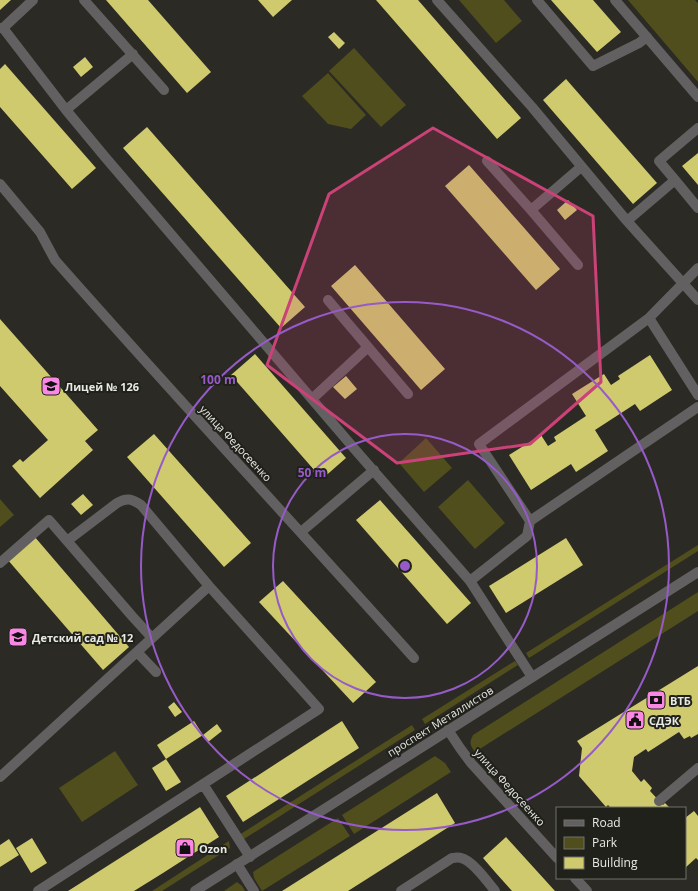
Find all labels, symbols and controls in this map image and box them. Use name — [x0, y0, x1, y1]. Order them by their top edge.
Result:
text: 100 m — [200, 371, 236, 388]
school or university icon: Лицей № 126 — [40, 375, 62, 397]
place label: Лицей № 126 — [65, 379, 139, 394]
street label: улица Федосеенко — [197, 402, 276, 485]
text: 50 m — [298, 464, 326, 481]
centre of rings — [398, 559, 412, 573]
school or university icon: Детский сад № 12 — [7, 626, 29, 648]
place label: Детский сад № 12 — [32, 630, 133, 645]
street label: проспект Металлистов — [384, 682, 496, 760]
bank icon: ВТБ — [645, 689, 667, 711]
place label: ВТБ — [670, 693, 691, 708]
public building icon: СДЭК — [624, 709, 646, 731]
place label: СДЭК — [649, 713, 680, 728]
street label: улица Федосеенко — [471, 745, 549, 829]
legend — [556, 807, 686, 879]
text: Road — [592, 814, 621, 831]
text: Park — [592, 834, 618, 851]
shop icon: Ozon — [174, 837, 196, 859]
place label: Ozon — [199, 841, 227, 856]
text: Building — [592, 854, 638, 871]

